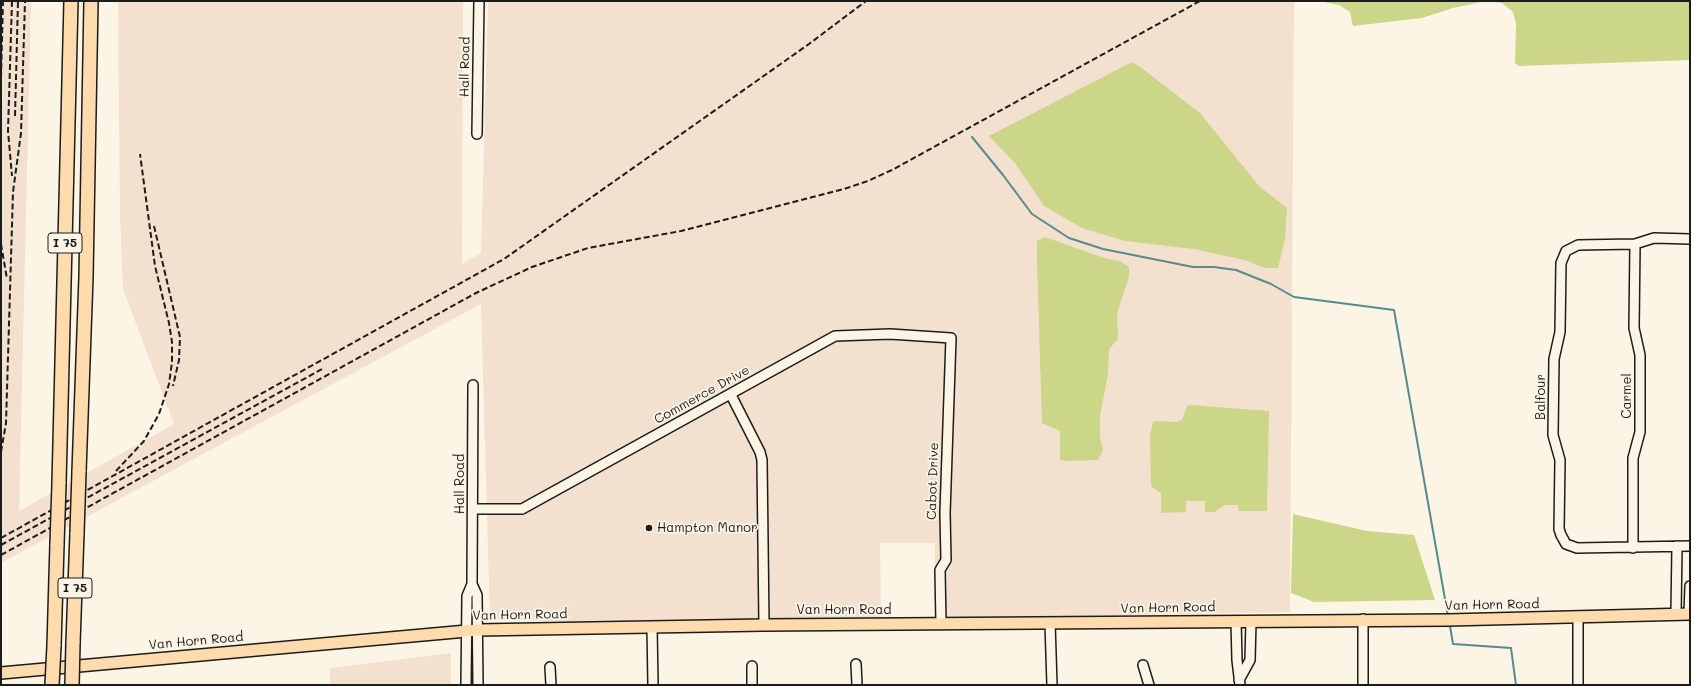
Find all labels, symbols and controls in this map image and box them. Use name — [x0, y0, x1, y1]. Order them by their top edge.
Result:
street label: Hall Road — [457, 37, 473, 97]
road number: I 75 — [48, 233, 82, 253]
street label: Commerce Drive — [652, 362, 752, 428]
street label: Carmel — [1619, 373, 1635, 419]
street label: Balfour — [1533, 374, 1549, 420]
street label: Cabot Drive — [924, 442, 942, 520]
street label: Hall Road — [452, 454, 468, 514]
place label: Hampton Manor — [657, 520, 757, 536]
marker: Hampton Manor — [644, 523, 654, 533]
road number: I 75 — [58, 578, 92, 598]
street label: Van Horn Road — [1444, 596, 1540, 614]
street label: Van Horn Road — [1120, 599, 1216, 617]
street label: Van Horn Road — [796, 602, 892, 618]
street label: Van Horn Road — [472, 606, 568, 624]
street label: Van Horn Road — [148, 629, 244, 653]

